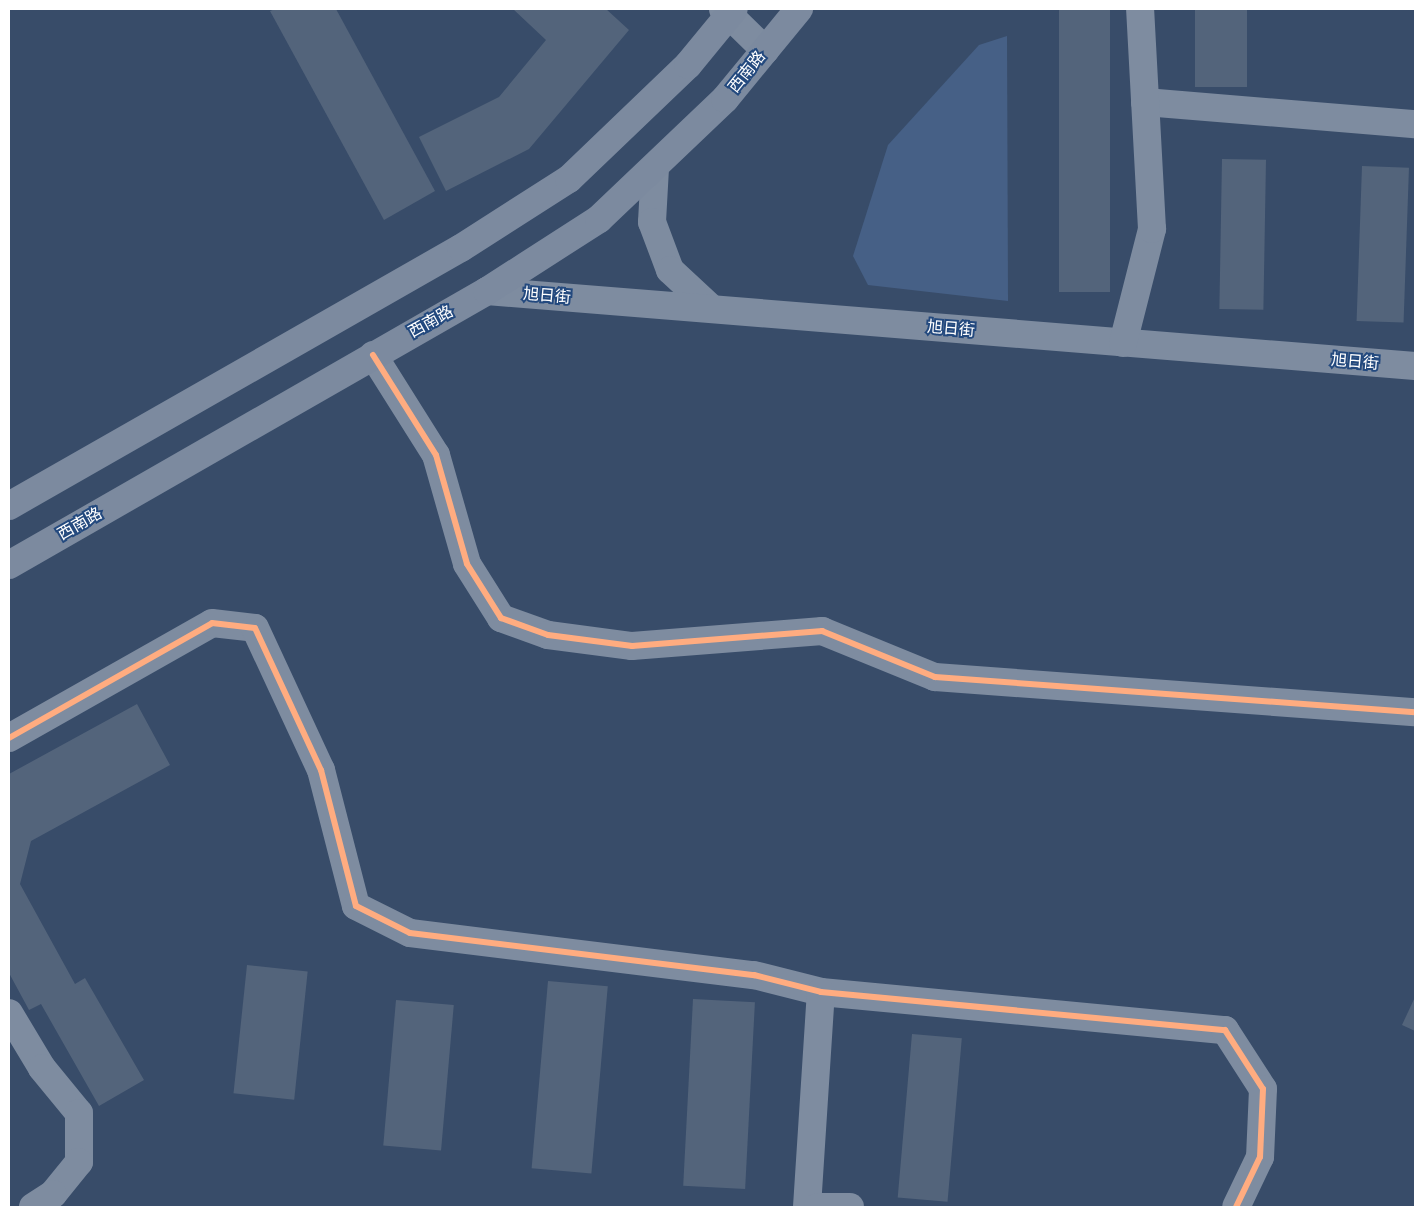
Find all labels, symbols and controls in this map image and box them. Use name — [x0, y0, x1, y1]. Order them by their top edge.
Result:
street label: 西南路 — [724, 47, 770, 97]
street label: 旭日街 — [522, 284, 572, 308]
street label: 西南路 — [405, 302, 457, 342]
street label: 旭日街 — [926, 317, 976, 341]
street label: 旭日街 — [1330, 350, 1380, 374]
street label: 西南路 — [54, 504, 106, 544]

